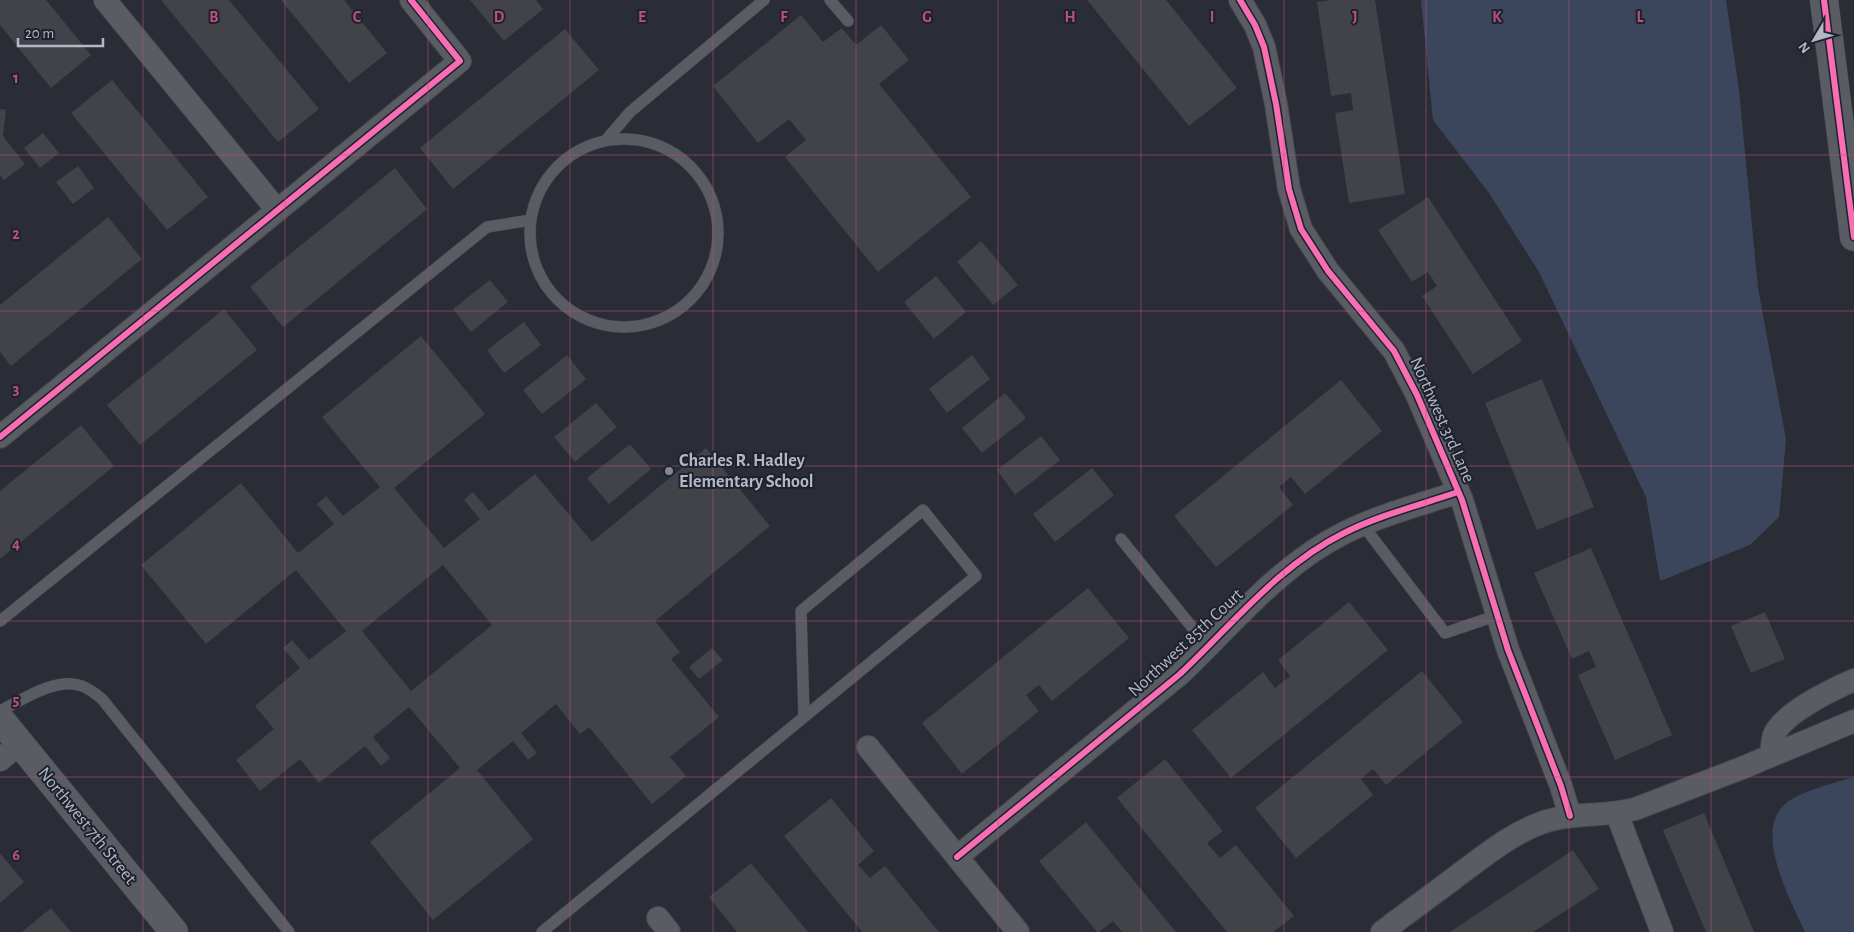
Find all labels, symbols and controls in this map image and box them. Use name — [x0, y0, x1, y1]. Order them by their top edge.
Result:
text: B — [209, 9, 219, 25]
text: C — [353, 9, 362, 25]
text: D — [494, 9, 505, 25]
text: E — [638, 9, 646, 25]
text: F — [780, 9, 788, 25]
text: G — [922, 9, 932, 25]
text: H — [1064, 9, 1076, 25]
text: I — [1210, 9, 1214, 25]
text: J — [1352, 9, 1358, 25]
text: K — [1492, 9, 1502, 25]
text: L — [1637, 9, 1644, 25]
scale bar — [18, 15, 102, 47]
north arrow — [1789, 15, 1839, 65]
text: 20 m — [25, 26, 54, 41]
text: N — [1796, 39, 1813, 56]
text: 1 — [13, 70, 19, 86]
text: 2 — [12, 226, 20, 242]
street label: Northwest 3rd Lane — [1406, 354, 1478, 486]
text: 3 — [13, 381, 20, 397]
place label: Charles R. Hadley Elementary School — [679, 452, 814, 491]
marker: Charles R. Hadley Elementary School — [663, 465, 675, 477]
text: 4 — [12, 536, 20, 552]
street label: Northwest 85th Court — [1125, 585, 1247, 700]
text: 5 — [13, 692, 20, 708]
street label: Northwest 7th Street — [34, 764, 140, 888]
text: 6 — [12, 847, 20, 863]

